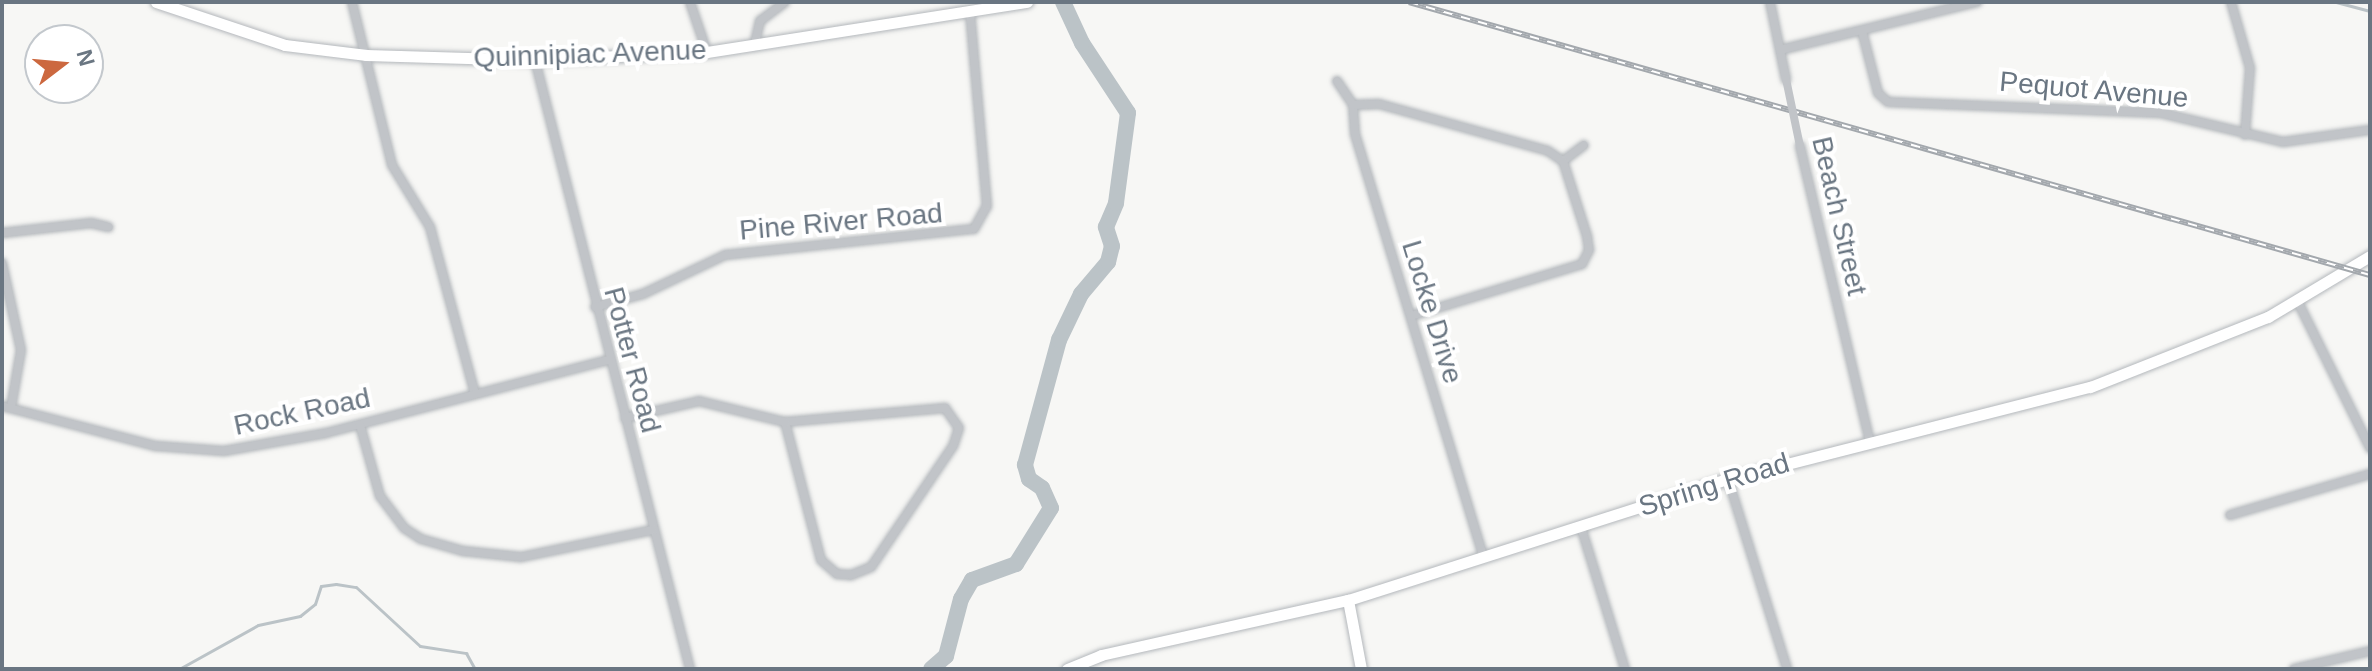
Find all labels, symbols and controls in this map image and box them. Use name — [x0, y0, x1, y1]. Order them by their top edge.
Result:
north arrow — [24, 24, 104, 104]
street label: Quinnipiac Avenue — [472, 33, 708, 75]
text: N — [71, 47, 100, 69]
street label: Pequot Avenue — [1997, 65, 2191, 115]
street label: Beach Street — [1804, 133, 1874, 299]
street label: Pine River Road — [738, 196, 944, 248]
street label: Locke Drive — [1394, 236, 1470, 388]
street label: Potter Road — [596, 283, 668, 437]
street label: Rock Road — [231, 381, 373, 443]
street label: Spring Road — [1635, 446, 1793, 524]

